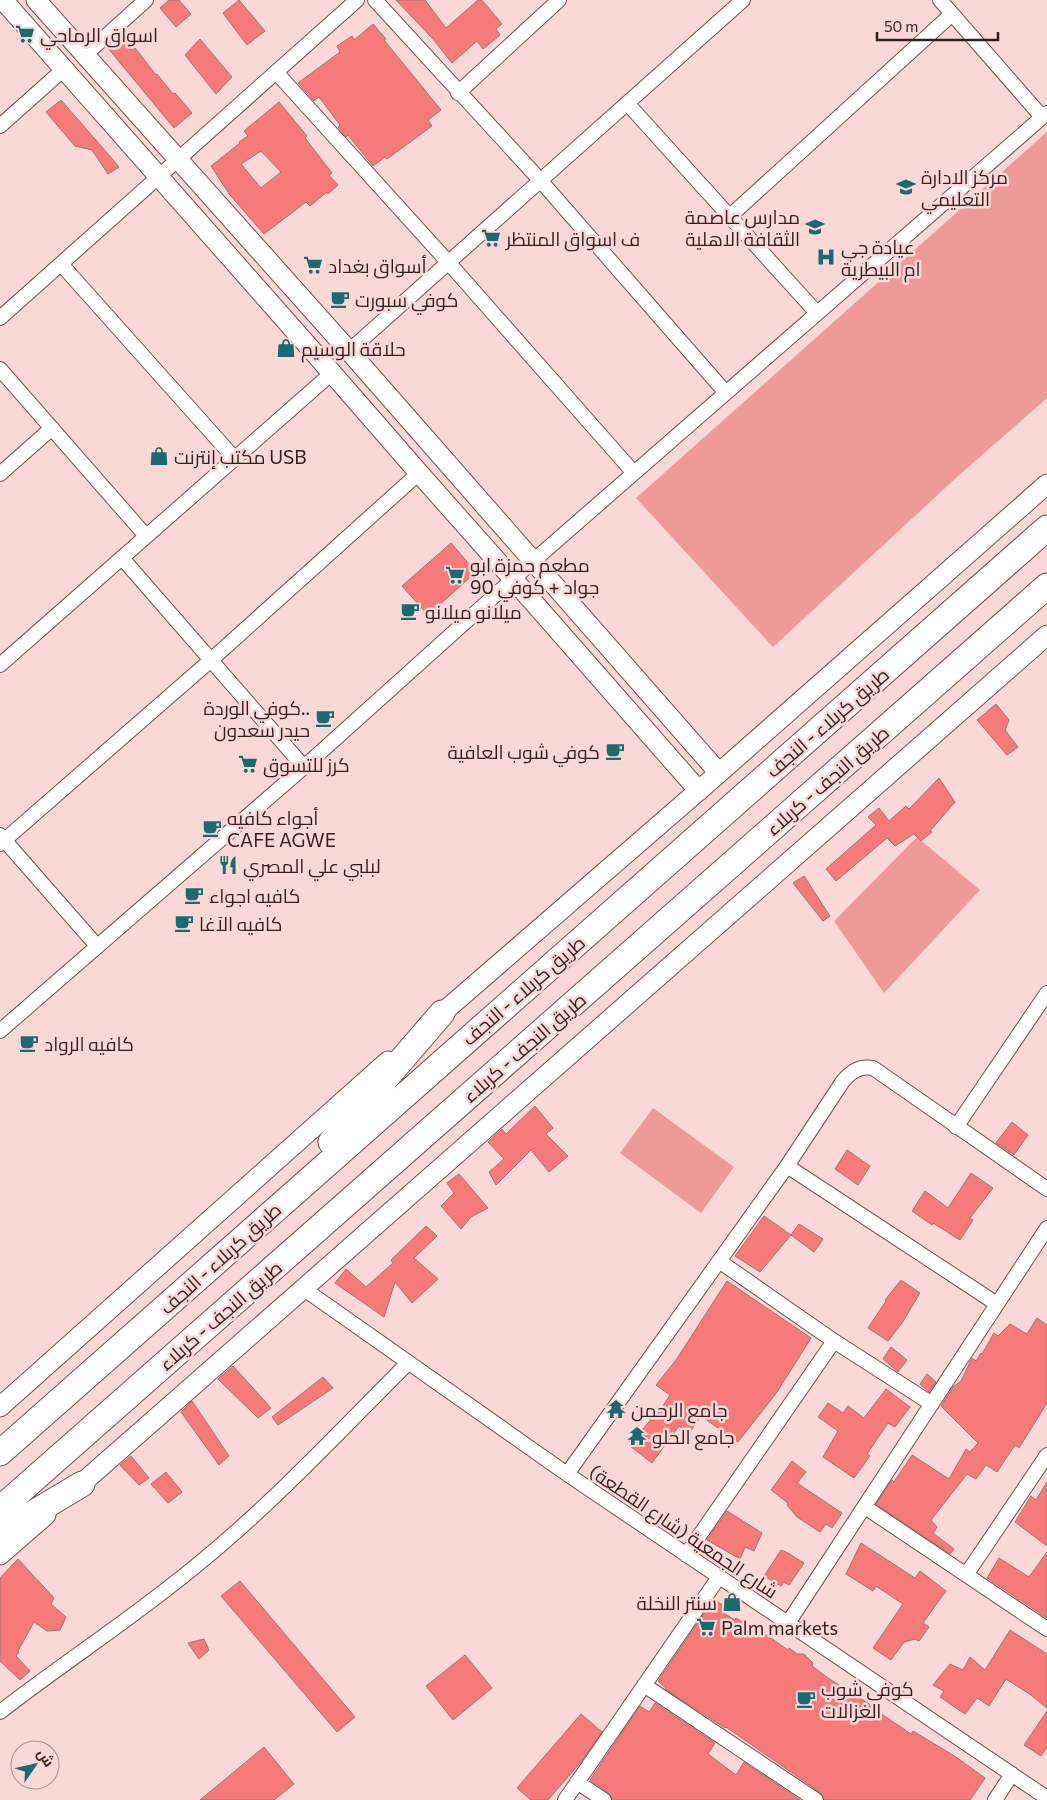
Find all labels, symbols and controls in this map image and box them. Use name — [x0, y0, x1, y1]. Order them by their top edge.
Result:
scale bar — [877, 10, 998, 42]
text: 50 m — [884, 17, 918, 35]
supermarket icon: اسواق الرماحي — [14, 23, 36, 45]
place label: اسواق الرماحي — [40, 23, 158, 50]
place label: مركز الادارة التعليمي — [921, 165, 1008, 214]
school or university icon: مركز الادارة التعليمي — [895, 176, 917, 198]
place label: مدارس عاصمة الثقافة الاهلية — [685, 205, 800, 250]
school or university icon: مدارس عاصمة الثقافة الاهلية — [804, 216, 826, 238]
supermarket icon: ف اسواق المنتظر — [480, 227, 502, 249]
place label: ف اسواق المنتظر — [505, 227, 640, 252]
place label: عيادة جي ام البيطرية — [841, 235, 921, 283]
hospital icon: عيادة جي ام البيطرية — [815, 246, 837, 268]
supermarket icon: أسواق بغداد — [302, 254, 324, 276]
place label: أسواق بغداد — [328, 254, 427, 279]
cafe icon: كوفي سبورت — [329, 288, 351, 310]
place label: كوفي سبورت — [355, 288, 458, 315]
shop icon: حلاقة الوسيم — [275, 337, 297, 359]
place label: حلاقة الوسيم — [301, 337, 406, 363]
shop icon: مكتب إنترنت USB — [148, 445, 170, 467]
place label: مكتب إنترنت USB — [174, 445, 306, 469]
place label: مطعم حمزة ابو جواد + كوفي 90 — [470, 553, 599, 602]
supermarket icon: مطعم حمزة ابو جواد + كوفي 90 — [444, 564, 466, 586]
cafe icon: ميلانو ميلانو — [399, 600, 421, 622]
place label: ميلانو ميلانو — [425, 600, 522, 624]
street label: طريق کربلاء - النجف — [761, 662, 895, 783]
place label: كوفي الوردة.. حيدر سعدون — [203, 696, 310, 742]
cafe icon: كوفي الوردة.. حيدر سعدون — [314, 707, 336, 729]
street label: طريق النجف - کربلاء — [761, 720, 895, 841]
place label: كوفي شوب العافية — [447, 740, 600, 767]
cafe icon: كوفي شوب العافية — [604, 740, 626, 762]
supermarket icon: كرز للتسوق — [237, 753, 259, 775]
place label: كرز للتسوق — [263, 753, 350, 778]
place label: أجواء كافيه CAFE AGWE — [227, 806, 336, 851]
cafe icon: أجواء كافيه CAFE AGWE — [201, 817, 223, 839]
restaurant icon: لبلبي علي المصري — [217, 854, 239, 876]
place label: لبلبي علي المصري — [243, 854, 381, 881]
cafe icon: كافيه اجواء — [183, 884, 205, 906]
place label: كافيه اجواء — [209, 884, 300, 908]
cafe icon: كافيه الآغا — [173, 912, 195, 934]
place label: كافيه الآغا — [199, 912, 282, 935]
street label: طريق کربلاء - النجف — [457, 930, 591, 1051]
street label: طريق النجف - کربلاء — [458, 987, 592, 1108]
cafe icon: كافيه الرواد — [18, 1032, 40, 1054]
place label: كافيه الرواد — [44, 1032, 134, 1056]
street label: طريق کربلاء - النجف — [155, 1197, 287, 1320]
street label: طريق النجف - کربلاء — [154, 1255, 288, 1376]
temple icon: جامع الرحمن — [605, 1398, 627, 1420]
place label: جامع الرحمن — [631, 1398, 728, 1424]
temple icon: جامع الحلو — [626, 1425, 648, 1447]
place label: جامع الحلو — [652, 1425, 735, 1451]
street label: شارع الجمعية (شارع القطعة) — [584, 1459, 783, 1605]
place label: سنتر النخلة — [637, 1591, 717, 1615]
shop icon: سنتر النخلة — [721, 1591, 743, 1613]
supermarket icon: Palm markets — [695, 1616, 717, 1638]
place label: Palm markets — [721, 1616, 838, 1639]
place label: كوفي شوب الغزالات — [821, 1677, 914, 1723]
cafe icon: كوفي شوب الغزالات — [795, 1688, 817, 1710]
north arrow — [10, 1740, 60, 1790]
text: ش — [33, 1745, 58, 1770]

